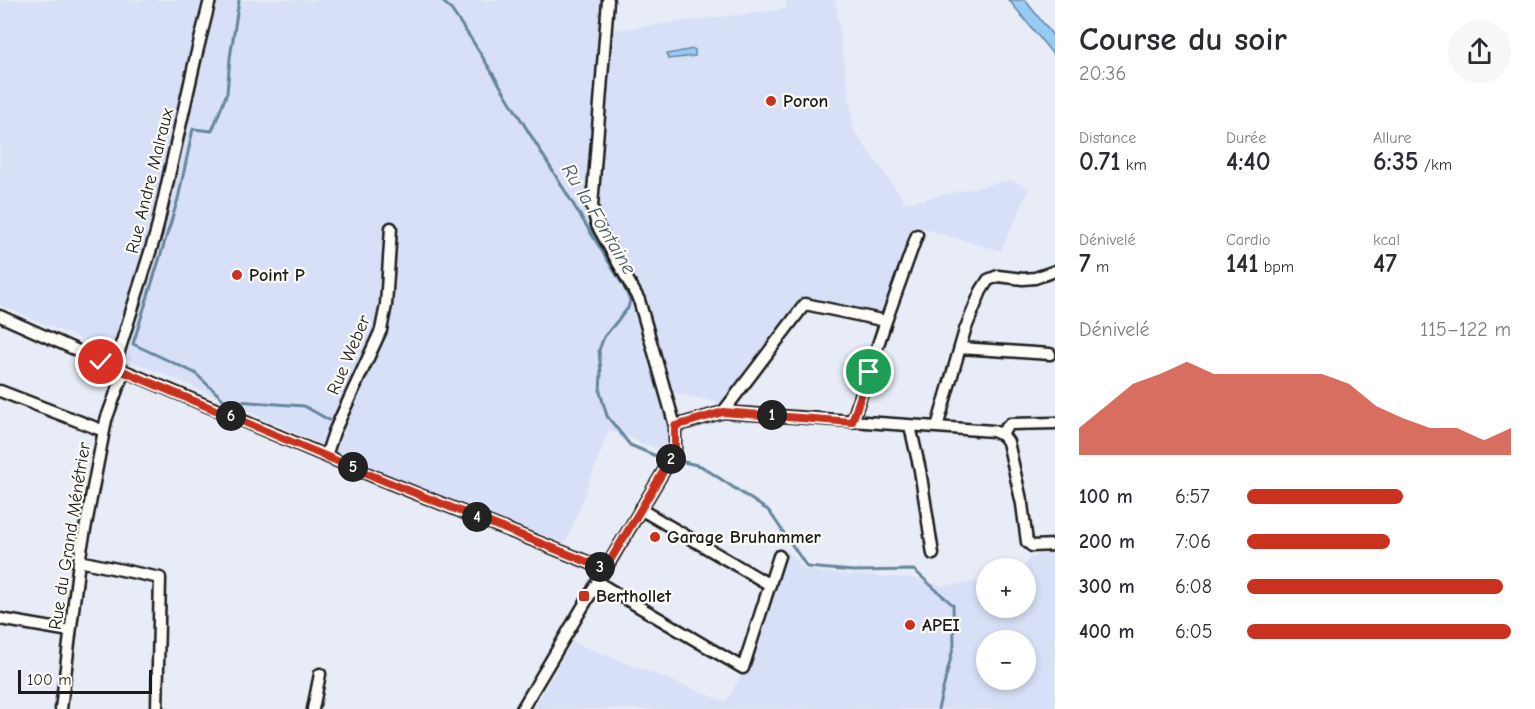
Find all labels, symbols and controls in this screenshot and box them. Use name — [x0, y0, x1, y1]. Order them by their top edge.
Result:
text: Course du soir — [1079, 20, 1287, 58]
button: share — [1448, 20, 1511, 83]
text: 20:36 — [1079, 62, 1126, 85]
place label: Poron — [783, 91, 828, 112]
marker: Poron — [764, 94, 778, 108]
street label: Rue Andre Malraux — [122, 106, 178, 256]
text: Distance — [1079, 129, 1136, 147]
text: Durée — [1226, 129, 1266, 147]
text: Allure — [1373, 129, 1412, 147]
text: 0.71 — [1079, 147, 1121, 177]
text: 4:40 — [1226, 147, 1271, 177]
text: 6:35 — [1373, 147, 1419, 177]
text: km — [1121, 156, 1147, 174]
text: /km — [1419, 156, 1452, 174]
water label: Ru la Fontaine — [557, 159, 641, 279]
text: Dénivelé — [1079, 231, 1135, 249]
text: Cardio — [1226, 231, 1271, 249]
text: kcal — [1373, 231, 1400, 249]
text: 7 — [1079, 249, 1091, 279]
text: 141 — [1226, 249, 1258, 279]
text: 47 — [1373, 249, 1397, 279]
text: m — [1091, 258, 1109, 276]
text: bpm — [1258, 258, 1294, 276]
place label: Point P — [249, 265, 305, 286]
marker: Point P — [230, 268, 244, 282]
street label: Rue Weber — [323, 311, 375, 398]
text: Dénivelé — [1079, 318, 1150, 341]
text: 115–122 m — [1420, 318, 1511, 341]
pin — [75, 336, 126, 387]
icon: check — [84, 345, 117, 378]
pin — [843, 346, 894, 397]
icon: arrive — [852, 355, 885, 388]
pin: 1 — [757, 400, 787, 430]
pin: 6 — [216, 401, 246, 431]
text: 1 — [769, 406, 775, 424]
text: 6 — [227, 407, 235, 425]
street label: Rue du Grand Ménétrier — [45, 440, 95, 631]
pin: 2 — [656, 444, 686, 474]
text: 2 — [667, 450, 675, 468]
pin: 5 — [338, 452, 368, 482]
text: 5 — [349, 458, 357, 476]
text: 100 m — [1079, 485, 1133, 508]
text: 6:57 — [1175, 485, 1210, 508]
pin: 4 — [462, 502, 492, 532]
text: 4 — [473, 508, 481, 526]
place label: Garage Bruhammer — [667, 527, 822, 548]
marker: Garage Bruhammer — [648, 530, 662, 544]
text: 200 m — [1079, 530, 1135, 553]
text: 7:06 — [1175, 530, 1211, 553]
pin: 3 — [585, 552, 615, 582]
text: 3 — [596, 558, 604, 576]
map controls — [976, 558, 1036, 690]
button: + — [976, 558, 1036, 618]
text: 300 m — [1079, 575, 1135, 598]
text: 6:08 — [1175, 575, 1212, 598]
place label: Berthollet — [596, 586, 672, 607]
marker: Berthollet — [577, 589, 591, 603]
place label: APEI — [922, 615, 960, 636]
marker: APEI — [903, 618, 917, 632]
text: 400 m — [1079, 620, 1134, 643]
text: 6:05 — [1175, 620, 1212, 643]
button: − — [976, 630, 1036, 690]
scale bar — [18, 667, 152, 694]
text: 100 m — [27, 671, 71, 689]

